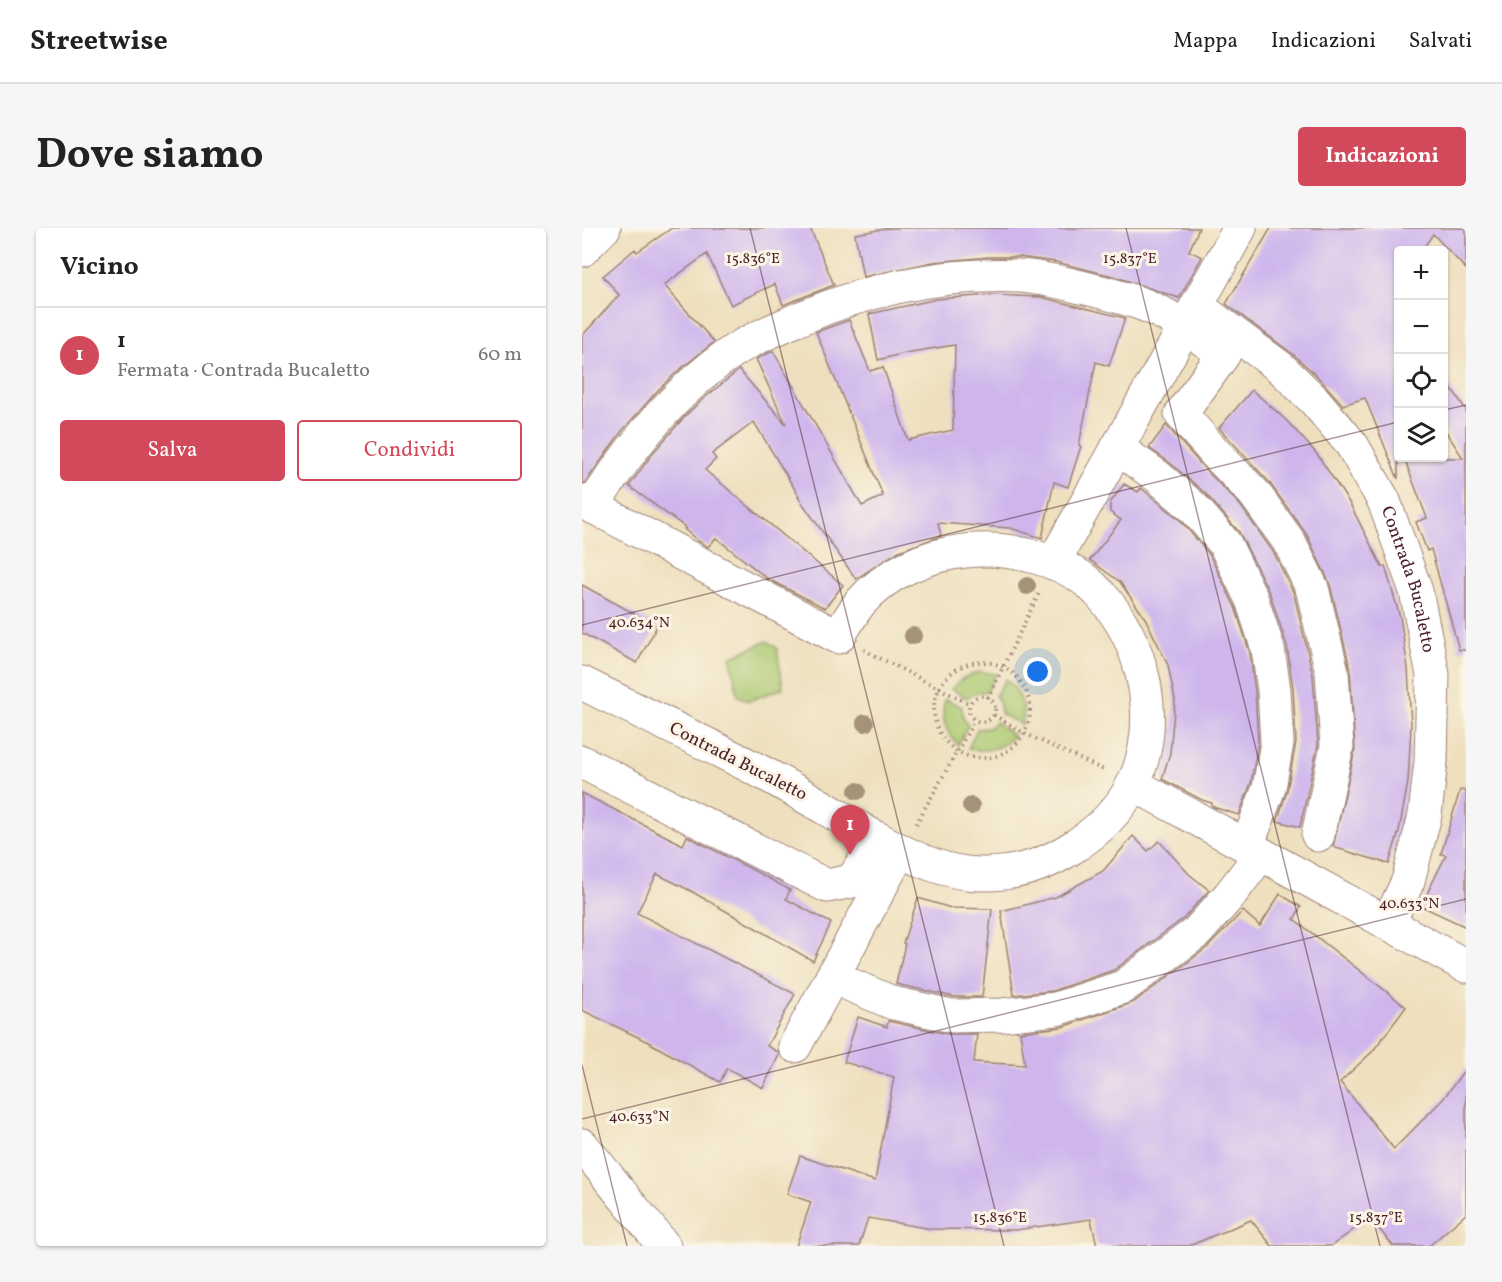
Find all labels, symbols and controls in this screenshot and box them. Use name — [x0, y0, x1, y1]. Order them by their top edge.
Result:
text: Streetwise — [30, 22, 168, 61]
text: Mappa — [1173, 27, 1238, 56]
text: Indicazioni — [1271, 27, 1376, 56]
text: Salvati — [1409, 27, 1472, 56]
text: Dove siamo — [36, 127, 264, 186]
button: Indicazioni — [1298, 127, 1466, 186]
map controls — [1394, 246, 1448, 462]
button: + — [1394, 246, 1448, 300]
text: Vicino — [60, 249, 139, 285]
text: 15.836°E — [726, 249, 780, 270]
text: 15.837°E — [1103, 249, 1157, 270]
button: − — [1394, 300, 1448, 354]
text: 1 — [117, 326, 126, 357]
text: 1 — [75, 341, 84, 369]
text: 60 m — [478, 341, 522, 369]
button: locate — [1394, 354, 1448, 408]
text: Fermata · Contrada Bucaletto — [117, 357, 370, 385]
button: layers — [1394, 408, 1448, 462]
button: Salva — [60, 420, 285, 481]
button: Condividi — [297, 420, 522, 481]
street label: Contrada Bucaletto — [1374, 503, 1441, 655]
text: 40.634°N — [608, 613, 670, 634]
your location — [1023, 657, 1052, 686]
street label: Contrada Bucaletto — [665, 716, 811, 808]
pin: 1 — [830, 806, 870, 855]
text: 40.633°N — [1379, 894, 1439, 915]
text: 40.633°N — [609, 1107, 669, 1128]
text: 15.836°E — [973, 1208, 1027, 1229]
text: 15.837°E — [1349, 1208, 1403, 1229]

